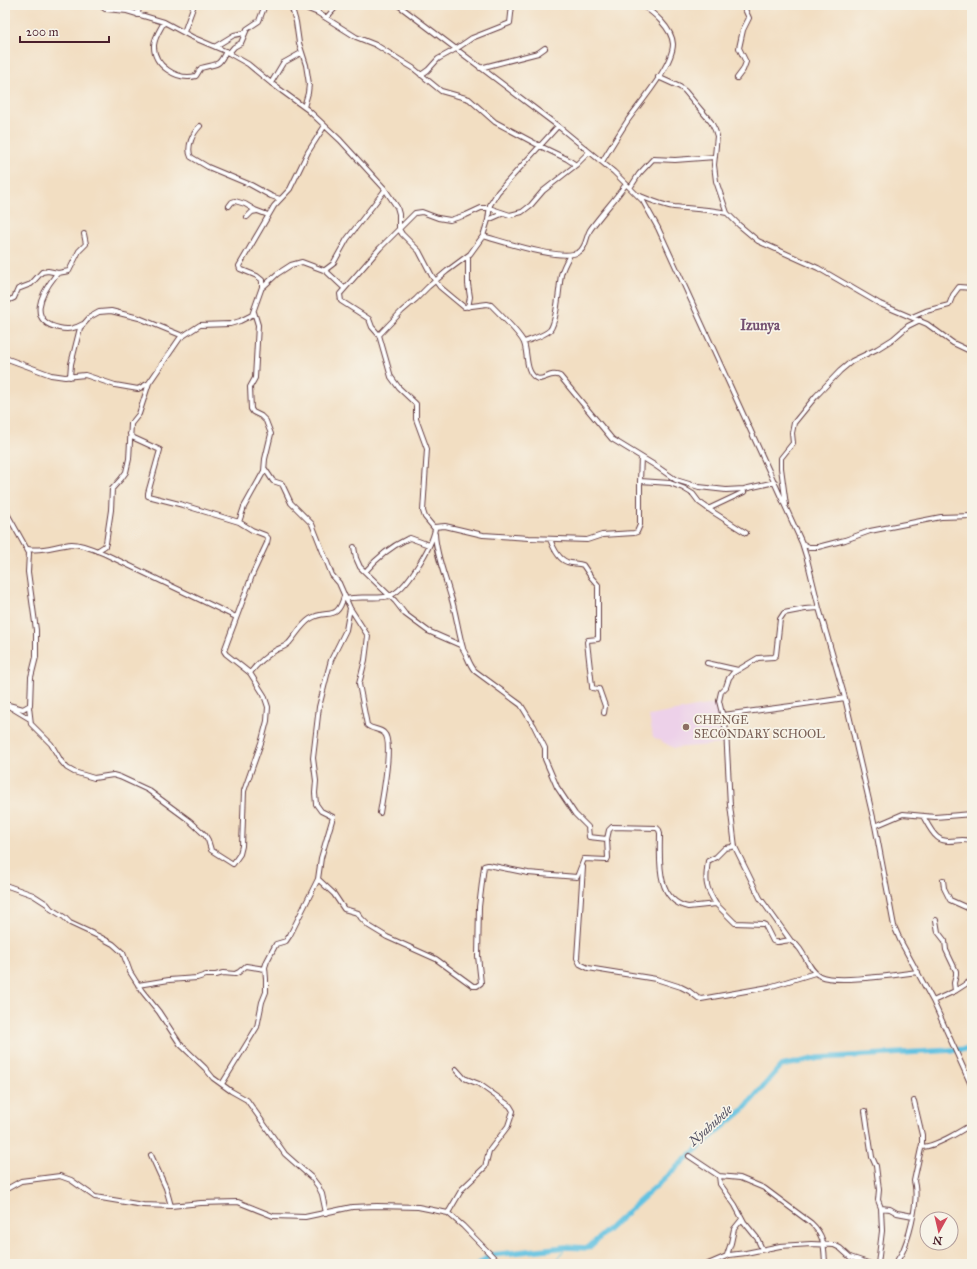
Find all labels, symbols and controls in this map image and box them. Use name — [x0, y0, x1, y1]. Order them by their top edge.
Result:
scale bar — [20, 18, 109, 44]
text: 200 m — [26, 25, 59, 39]
district label: Izunya — [740, 317, 781, 335]
place label: CHENGE SECONDARY SCHOOL — [694, 713, 825, 741]
marker: CHENGE SECONDARY SCHOOL — [681, 722, 691, 732]
water label: Nyabubele — [685, 1101, 737, 1150]
north arrow — [919, 1211, 959, 1251]
text: N — [931, 1233, 943, 1247]

